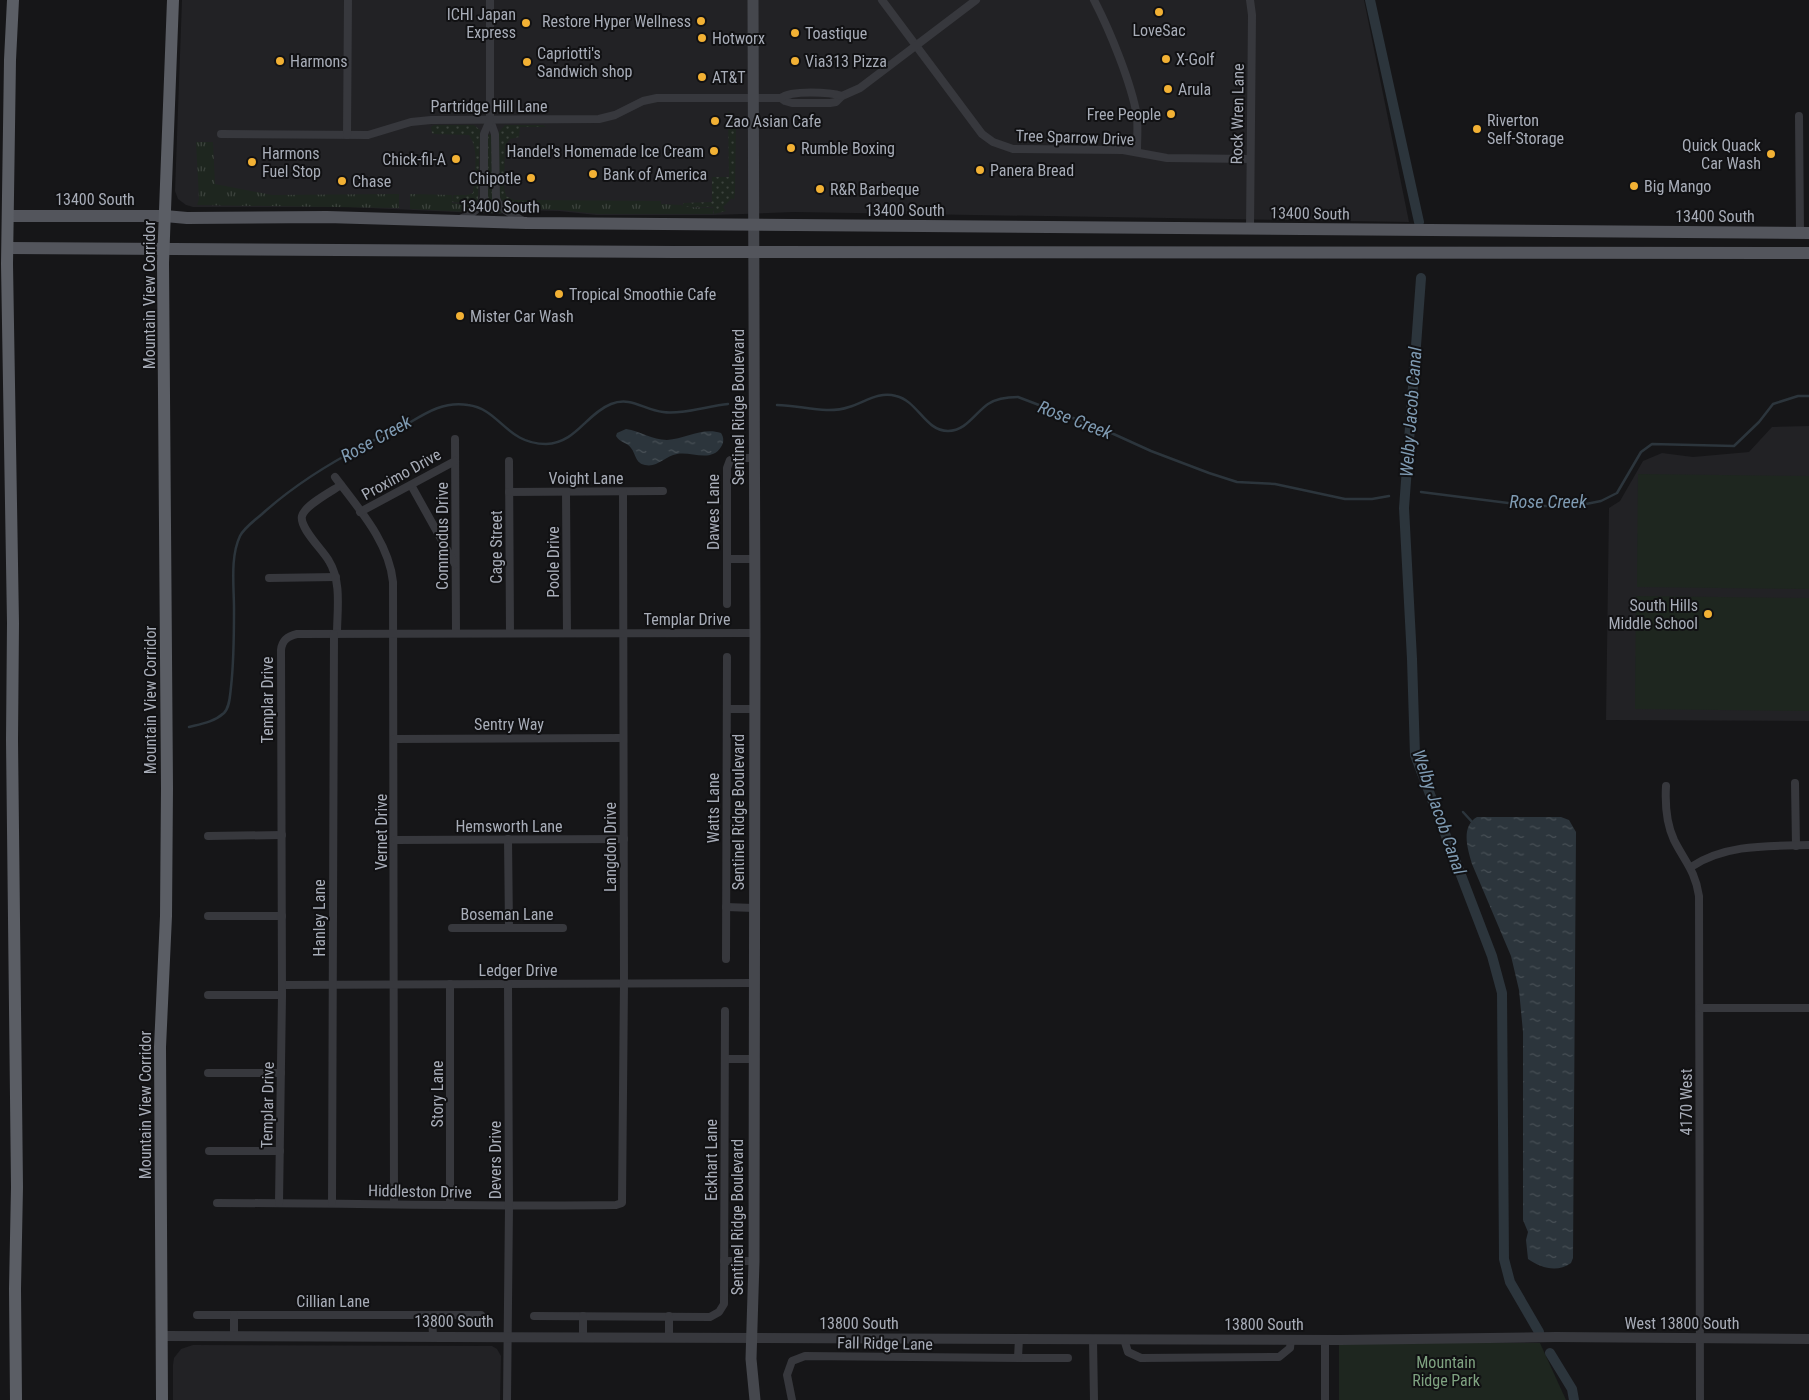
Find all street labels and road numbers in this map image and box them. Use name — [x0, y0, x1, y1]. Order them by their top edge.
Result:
street label: Rock Wren Lane — [1227, 63, 1248, 165]
street label: Partridge Hill Lane — [430, 97, 548, 116]
street label: Tree Sparrow Drive — [1015, 126, 1135, 149]
street label: 13400 South — [55, 190, 135, 209]
street label: 13400 South — [460, 196, 540, 217]
street label: 13400 South — [865, 201, 945, 220]
street label: 13400 South — [1270, 203, 1350, 224]
street label: 13400 South — [1675, 207, 1755, 226]
street label: Mountain View Corridor — [140, 221, 159, 369]
street label: Sentinel Ridge Boulevard — [729, 329, 748, 485]
street label: Proximo Drive — [358, 445, 444, 504]
street label: Voight Lane — [549, 469, 623, 488]
street label: Dawes Lane — [704, 474, 723, 550]
street label: Commodus Drive — [433, 482, 452, 590]
street label: Cage Street — [487, 510, 506, 584]
street label: Poole Drive — [544, 526, 563, 598]
street label: Templar Drive — [644, 610, 730, 629]
street label: Mountain View Corridor — [141, 626, 160, 774]
street label: Templar Drive — [258, 657, 277, 743]
street label: Sentry Way — [474, 715, 544, 734]
street label: Sentinel Ridge Boulevard — [729, 734, 748, 890]
street label: Watts Lane — [704, 773, 723, 843]
street label: Vernet Drive — [372, 794, 391, 870]
street label: Langdon Drive — [601, 802, 620, 892]
street label: Hemsworth Lane — [455, 817, 563, 836]
street label: Hanley Lane — [310, 879, 329, 957]
street label: Boseman Lane — [460, 905, 554, 924]
street label: Ledger Drive — [479, 961, 557, 980]
street label: Mountain View Corridor — [136, 1031, 155, 1179]
street label: Templar Drive — [257, 1061, 278, 1149]
street label: Story Lane — [428, 1061, 447, 1127]
street label: 4170 West — [1677, 1068, 1696, 1135]
street label: Eckhart Lane — [702, 1119, 721, 1201]
street label: Devers Drive — [486, 1121, 505, 1199]
street label: Sentinel Ridge Boulevard — [728, 1139, 747, 1295]
street label: Hiddleston Drive — [368, 1181, 472, 1202]
street label: Cillian Lane — [296, 1292, 370, 1311]
street label: 13800 South — [414, 1312, 494, 1331]
street label: 13800 South — [819, 1314, 899, 1333]
street label: West 13800 South — [1625, 1314, 1739, 1333]
street label: 13800 South — [1224, 1315, 1304, 1334]
street label: Fall Ridge Lane — [837, 1333, 933, 1354]

